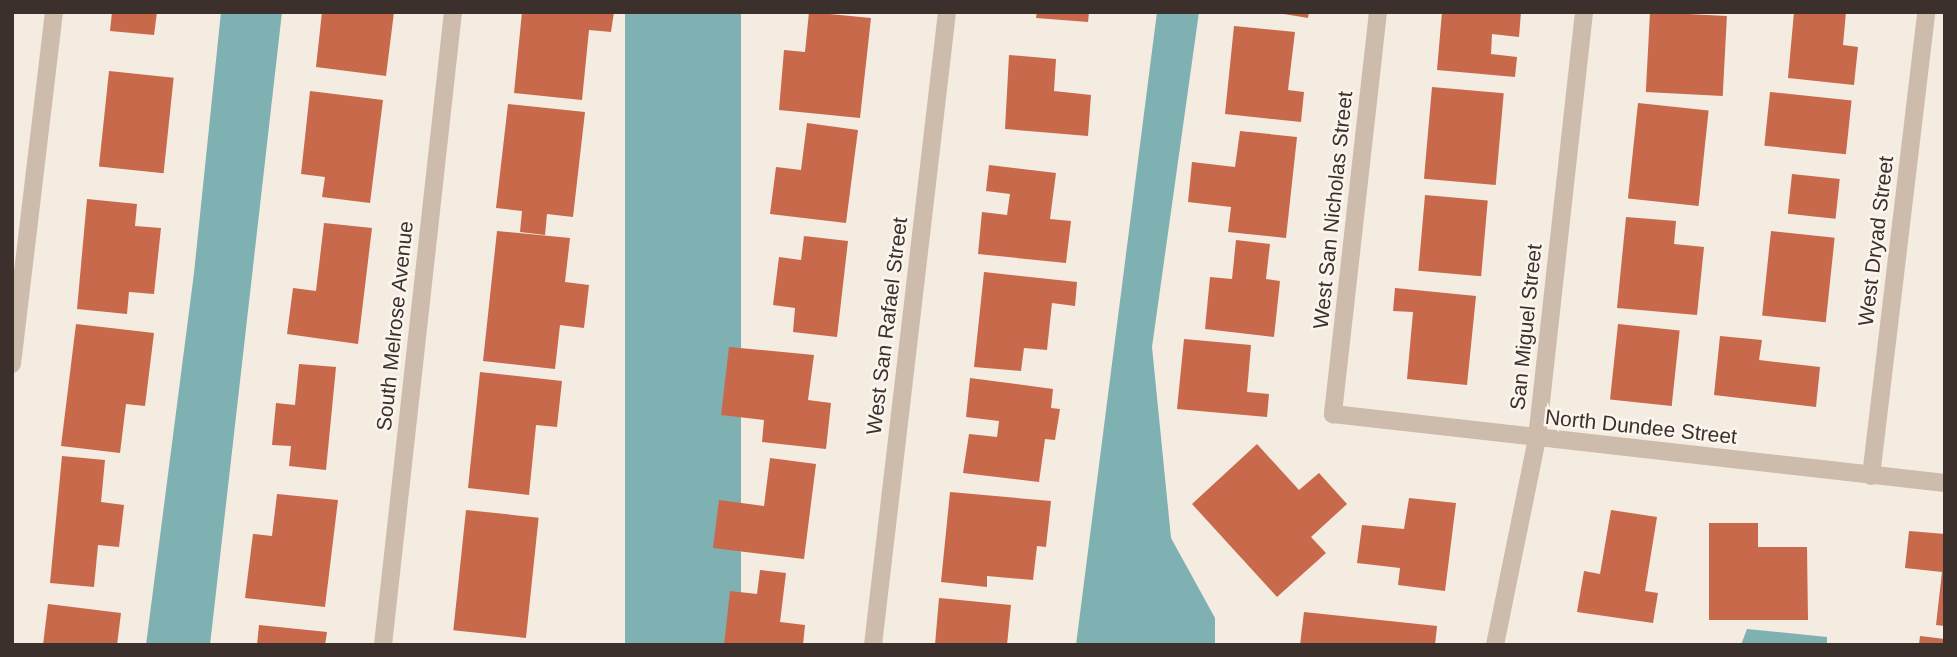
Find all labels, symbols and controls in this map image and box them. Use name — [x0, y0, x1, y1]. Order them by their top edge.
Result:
street label: West San Nicholas Street — [1308, 90, 1358, 330]
street label: West Dryad Street — [1853, 155, 1899, 327]
street label: West San Rafael Street — [861, 216, 913, 436]
street label: South Melrose Avenue — [371, 219, 419, 433]
street label: San Miguel Street — [1505, 243, 1547, 411]
street label: North Dundee Street — [1544, 404, 1738, 450]

